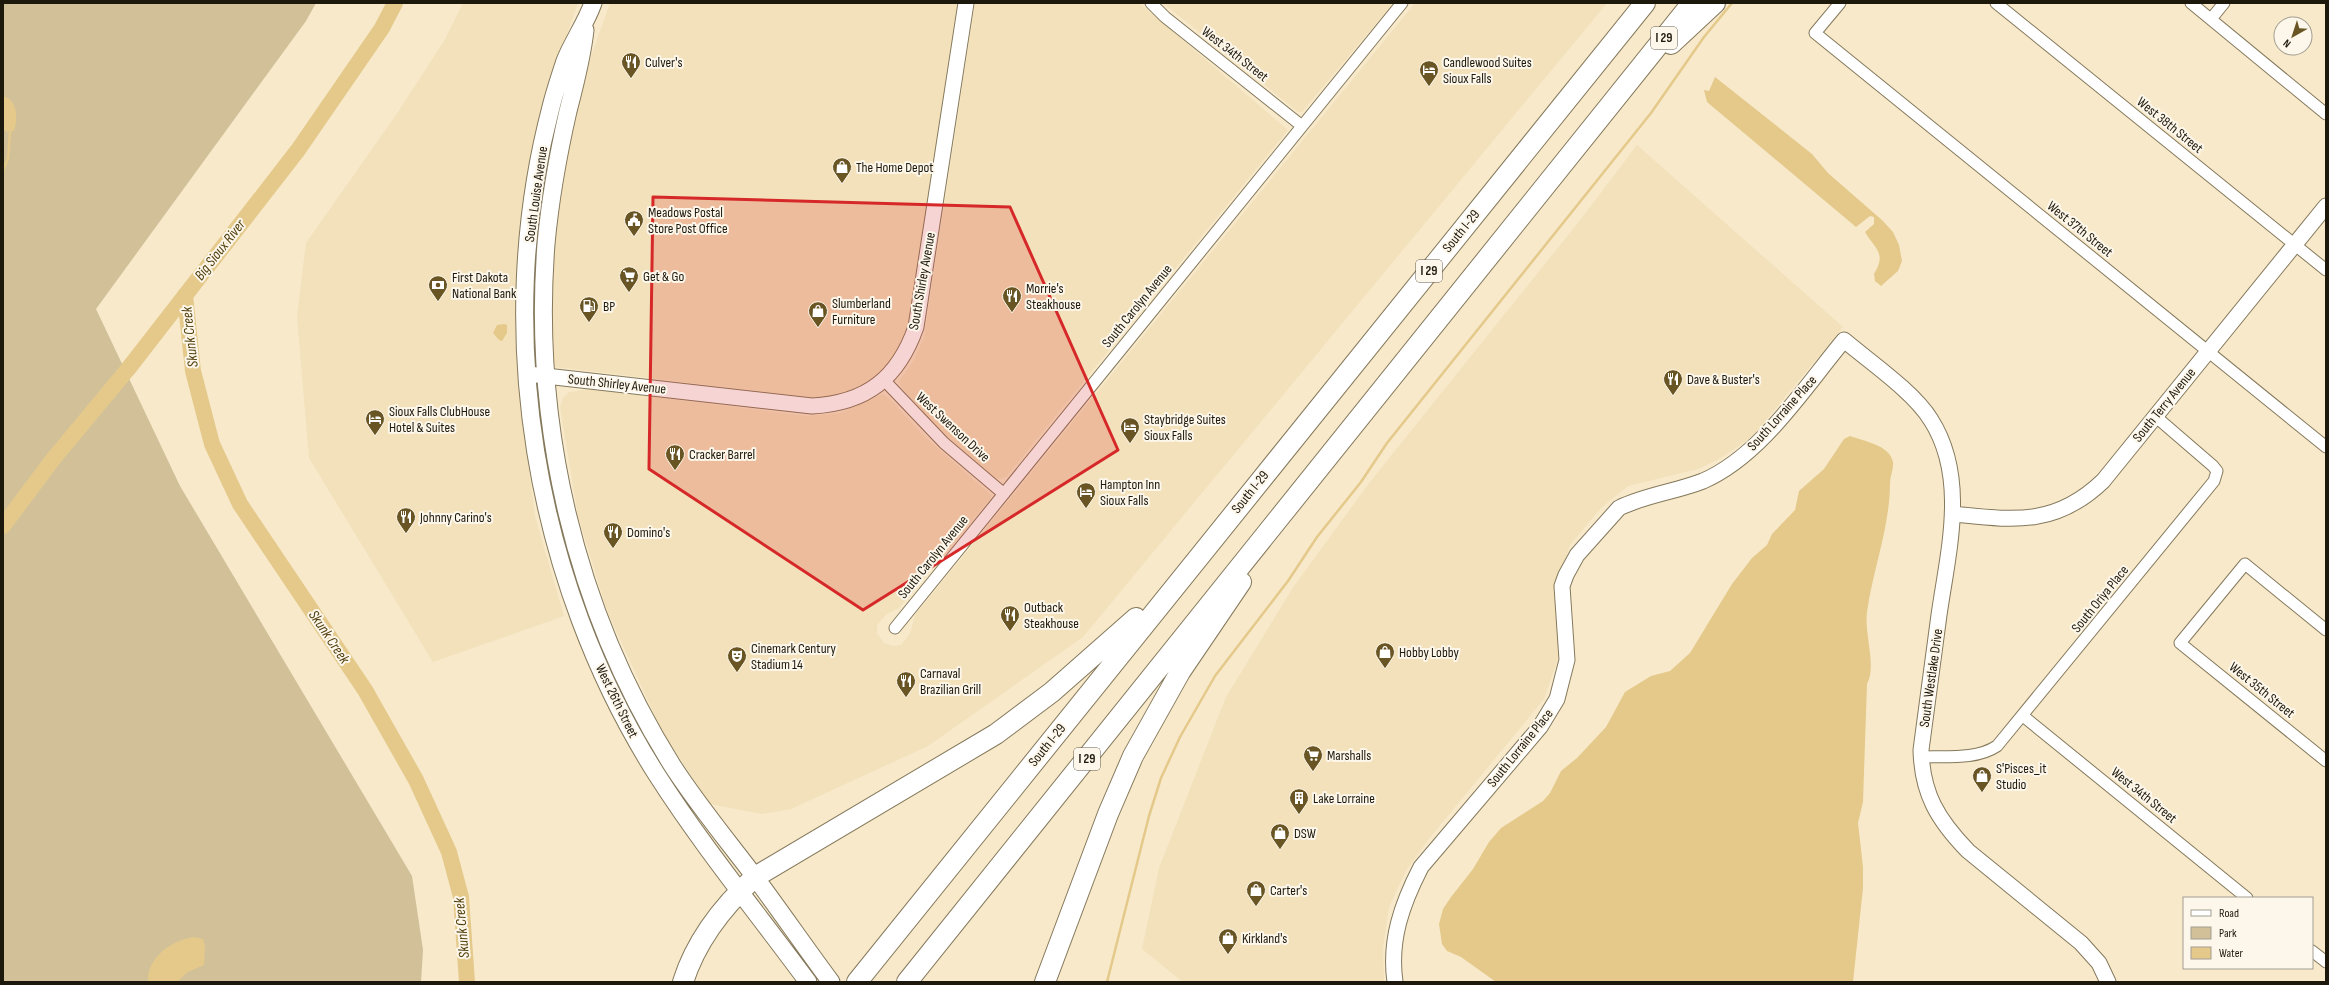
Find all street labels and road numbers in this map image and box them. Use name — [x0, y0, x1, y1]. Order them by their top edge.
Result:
street label: West 34th Street — [1198, 23, 1272, 85]
road number: I 29 — [1651, 27, 1677, 49]
street label: West 38th Street — [2134, 93, 2206, 157]
street label: South Louise Avenue — [521, 145, 551, 243]
street label: West 37th Street — [2044, 197, 2116, 261]
street label: South I-29 — [1439, 206, 1483, 256]
street label: South Shirley Avenue — [905, 231, 939, 331]
road number: I 29 — [1416, 260, 1442, 282]
street label: South Carolyn Avenue — [1098, 261, 1176, 351]
street label: South Terry Avenue — [2129, 364, 2199, 446]
street label: South Shirley Avenue — [567, 370, 667, 398]
street label: South Lorraine Place — [1744, 372, 1820, 454]
street label: West Swenson Drive — [912, 388, 994, 466]
street label: South I-29 — [1228, 467, 1272, 517]
street label: South Carolyn Avenue — [894, 512, 972, 602]
street label: South Oriya Place — [2068, 562, 2132, 636]
street label: South Westlake Drive — [1916, 628, 1946, 728]
street label: West 35th Street — [2226, 658, 2298, 722]
street label: West 26th Street — [592, 661, 642, 741]
street label: South Lorraine Place — [1483, 705, 1557, 791]
street label: South I-29 — [1025, 720, 1069, 770]
road number: I 29 — [1074, 748, 1100, 770]
street label: West 34th Street — [2108, 763, 2180, 827]

